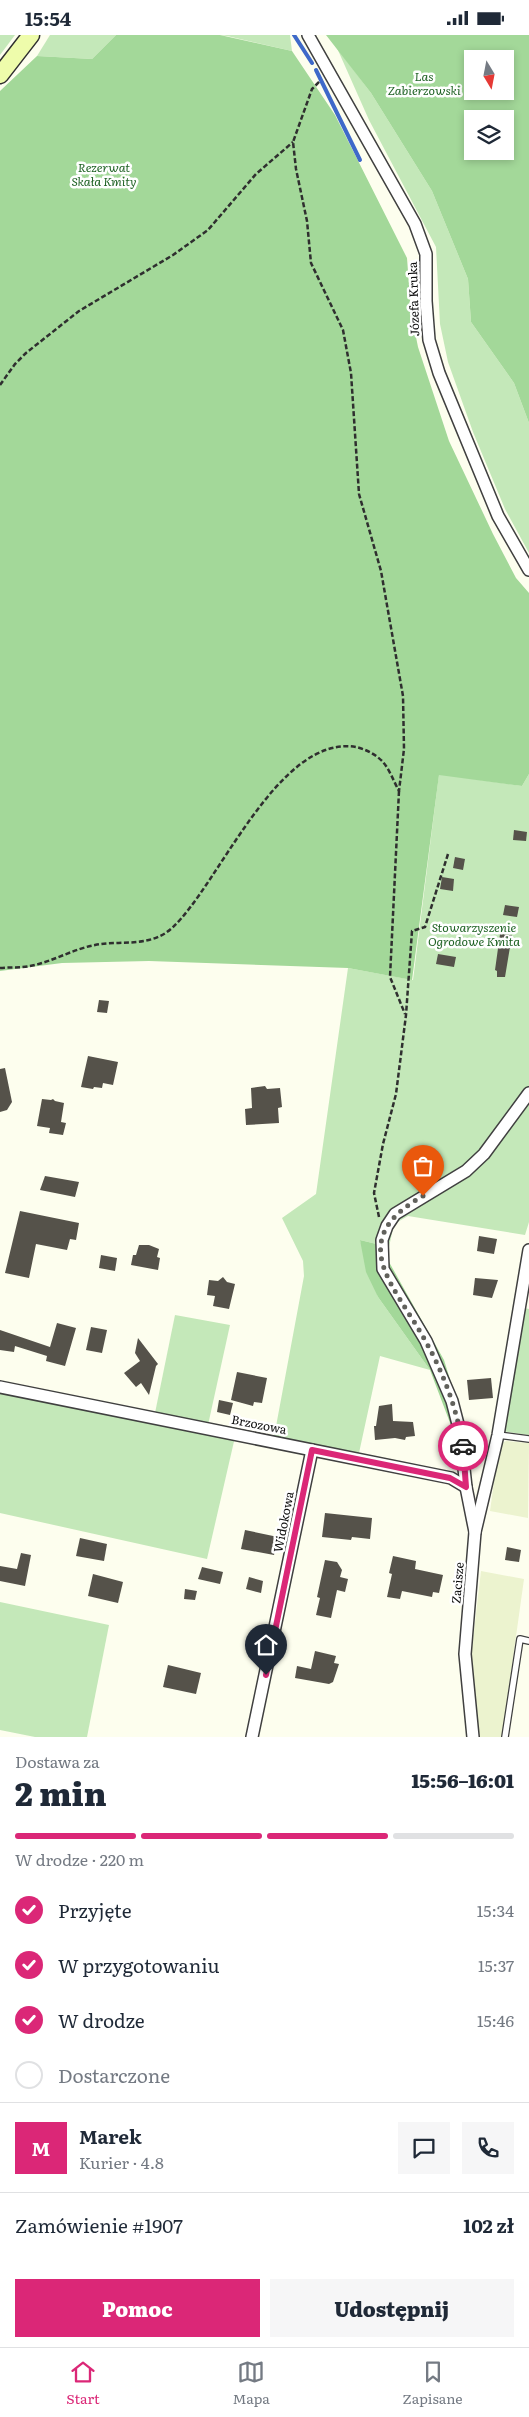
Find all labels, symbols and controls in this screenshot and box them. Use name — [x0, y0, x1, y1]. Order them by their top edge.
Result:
text: 15:54 — [25, 4, 71, 32]
north arrow — [464, 50, 514, 100]
map controls — [464, 50, 514, 160]
park label: Las Zabierzowski — [387, 67, 461, 99]
button: layers — [464, 110, 514, 160]
park label: Rezerwat Skała Kmity — [72, 158, 136, 190]
street label: Józefa Kruka — [403, 261, 423, 337]
park label: Stowarzyszenie Ogrodowe Kmita — [428, 918, 520, 950]
pin — [402, 1145, 444, 1196]
icon: bag — [409, 1152, 437, 1180]
street label: Brzozowa — [230, 1410, 289, 1438]
courier — [438, 1421, 488, 1471]
icon: car — [449, 1432, 477, 1460]
street label: Widokowa — [268, 1489, 298, 1554]
street label: Zacisze — [446, 1561, 468, 1604]
pin — [245, 1624, 287, 1675]
icon: home — [252, 1631, 280, 1659]
text: Dostawa za — [15, 1749, 100, 1773]
text: 15:56–16:01 — [411, 1766, 514, 1794]
text: 2 min — [15, 1768, 107, 1816]
text: W drodze · 220 m — [15, 1847, 144, 1871]
icon: check — [15, 1896, 43, 1924]
text: Przyjęte — [58, 1896, 132, 1924]
text: 15:34 — [477, 1898, 514, 1922]
icon: check — [15, 1951, 43, 1979]
text: W przygotowaniu — [58, 1951, 220, 1979]
text: 15:37 — [478, 1953, 514, 1977]
icon: check — [15, 2006, 43, 2034]
text: W drodze — [58, 2006, 145, 2034]
text: 15:46 — [477, 2008, 514, 2032]
text: Dostarczone — [58, 2061, 170, 2089]
text: Marek — [79, 2122, 142, 2150]
button: chat — [398, 2122, 450, 2174]
button: phone — [462, 2122, 514, 2174]
text: M — [32, 2134, 50, 2162]
text: Kurier · 4.8 — [79, 2150, 164, 2174]
text: Zamówienie #1907 — [15, 2211, 183, 2239]
text: 102 zł — [463, 2211, 514, 2239]
button: Pomoc — [15, 2279, 260, 2337]
button: Udostępnij — [270, 2279, 514, 2337]
tab: Start — [66, 2358, 100, 2408]
tab: Mapa — [232, 2358, 270, 2408]
tab: Zapisane — [403, 2358, 463, 2408]

